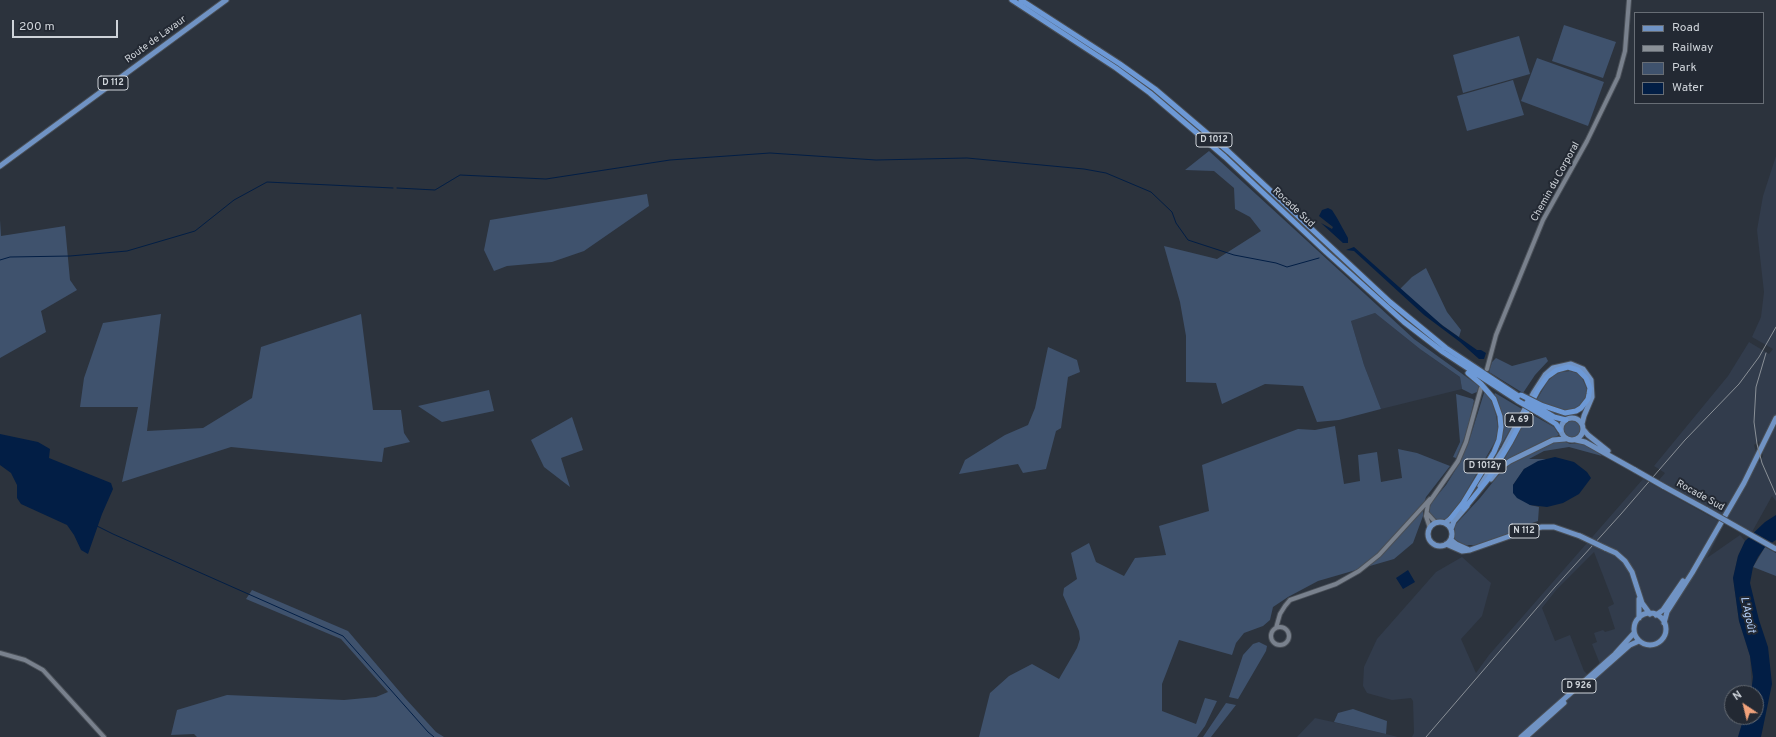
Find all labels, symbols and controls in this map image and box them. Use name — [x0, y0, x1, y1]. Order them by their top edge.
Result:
scale bar — [14, 12, 120, 38]
legend — [1634, 12, 1764, 104]
street label: Route de Lavaur — [123, 14, 189, 66]
text: 200 m — [19, 19, 55, 35]
text: Road — [1672, 20, 1700, 36]
text: Railway — [1672, 40, 1713, 56]
text: Park — [1672, 60, 1697, 76]
road number: D 112 — [98, 76, 128, 90]
text: Water — [1672, 80, 1704, 96]
road number: D 1012 — [1196, 133, 1232, 147]
street label: Chemin du Corporal — [1529, 140, 1583, 224]
street label: Rocade Sud — [1270, 186, 1316, 230]
road number: A 69 — [1505, 413, 1533, 427]
road number: D 1012y — [1464, 459, 1506, 473]
street label: Rocade Sud — [1674, 478, 1726, 514]
road number: N 112 — [1509, 524, 1539, 538]
water label: L'Agoût — [1737, 596, 1757, 634]
road number: D 926 — [1562, 679, 1596, 693]
north arrow — [1724, 685, 1764, 725]
text: N — [1730, 688, 1745, 704]

